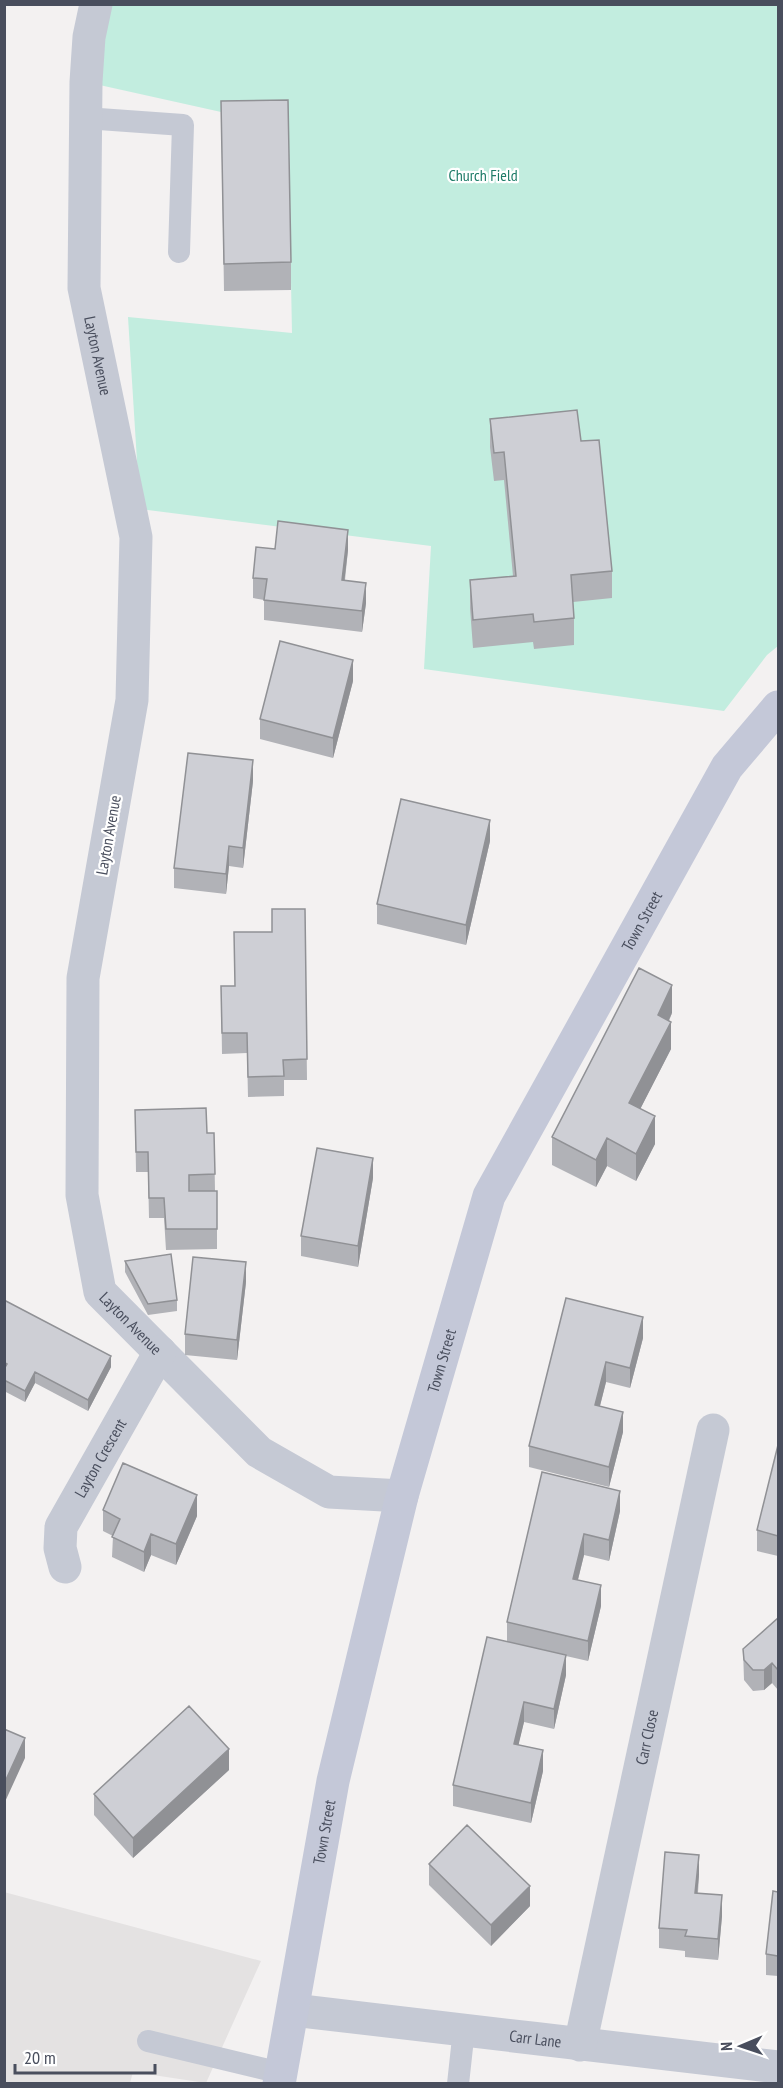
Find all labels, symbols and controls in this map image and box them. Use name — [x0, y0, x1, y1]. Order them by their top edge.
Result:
park label: Church Field — [448, 165, 518, 185]
street label: Layton Avenue — [80, 314, 116, 397]
street label: Layton Avenue — [91, 794, 125, 876]
street label: Town Street — [617, 887, 667, 954]
street label: Layton Avenue — [95, 1287, 166, 1359]
street label: Town Street — [423, 1326, 460, 1395]
street label: Layton Crescent — [70, 1414, 131, 1501]
street label: Carr Close — [631, 1708, 662, 1766]
street label: Town Street — [308, 1797, 340, 1866]
north arrow — [711, 2016, 771, 2076]
street label: Carr Lane — [508, 2025, 562, 2052]
scale bar — [15, 2037, 154, 2075]
text: N — [716, 2042, 736, 2051]
text: 20 m — [24, 2046, 56, 2069]

